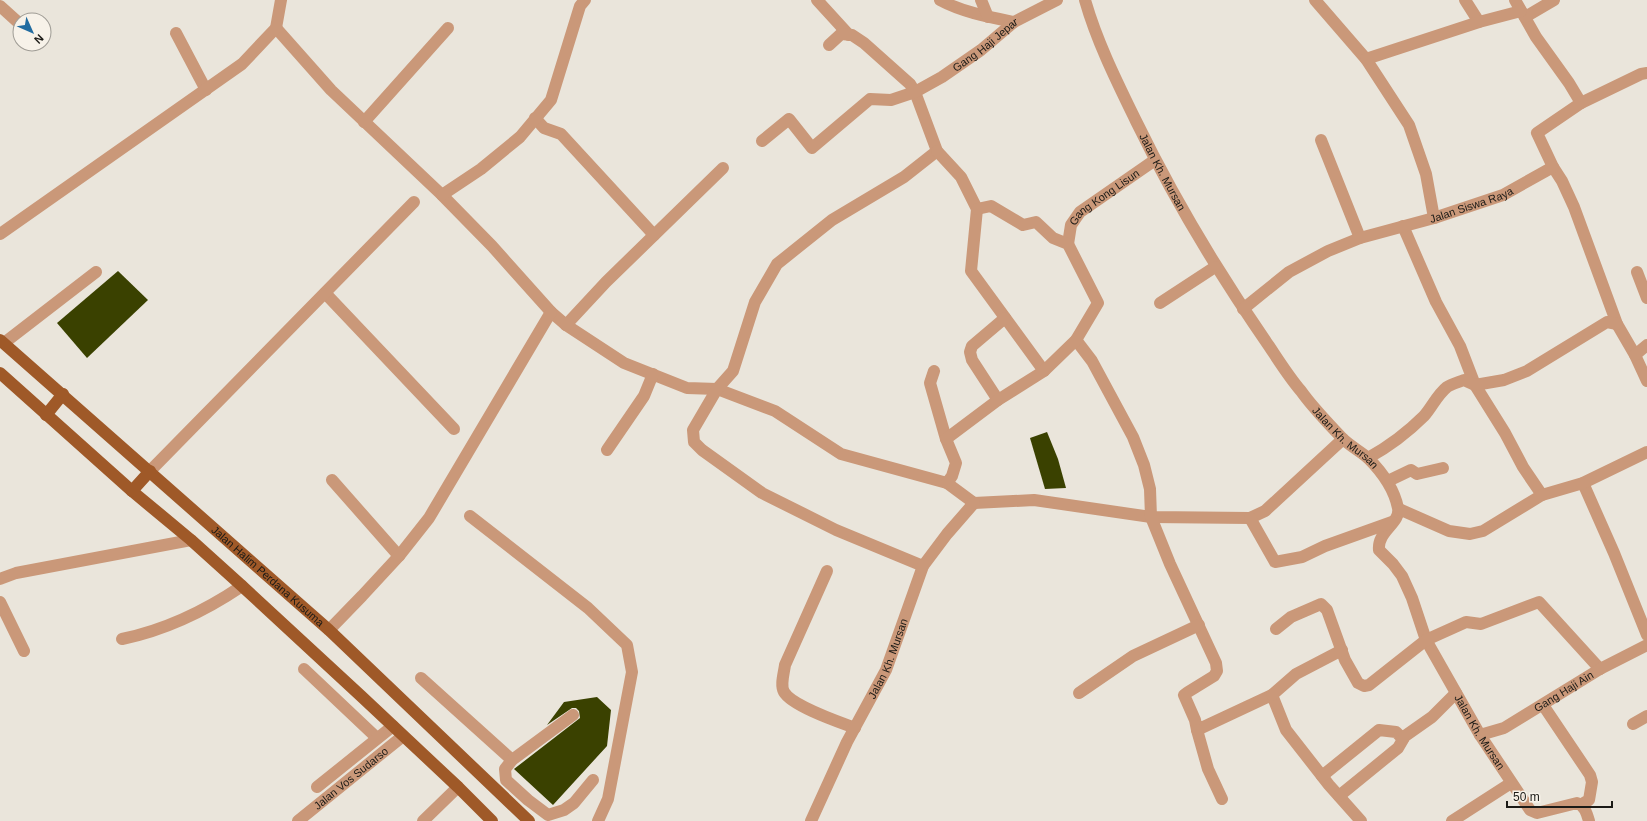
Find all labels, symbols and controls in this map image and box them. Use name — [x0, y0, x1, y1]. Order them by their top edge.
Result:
north arrow — [12, 12, 52, 52]
street label: Gang Haji Jepar — [950, 15, 1020, 74]
text: N — [32, 32, 46, 46]
street label: Jalan Kh. Mursan — [1137, 131, 1188, 213]
street label: Gang Kong Lisun — [1067, 167, 1141, 227]
street label: Jalan Siswa Raya — [1428, 184, 1516, 225]
street label: Jalan Kh. Mursan — [1310, 404, 1381, 471]
street label: Jalan Halim Perdana Kusuma — [209, 523, 327, 629]
street label: Jalan Kh. Mursan — [866, 617, 910, 701]
street label: Gang Haji Ain — [1532, 669, 1595, 714]
street label: Jalan Kh. Mursan — [1452, 692, 1507, 772]
street label: Jalan Vos Sudarso — [311, 745, 390, 812]
scale bar — [1507, 783, 1612, 809]
text: 50 m — [1513, 790, 1540, 804]

